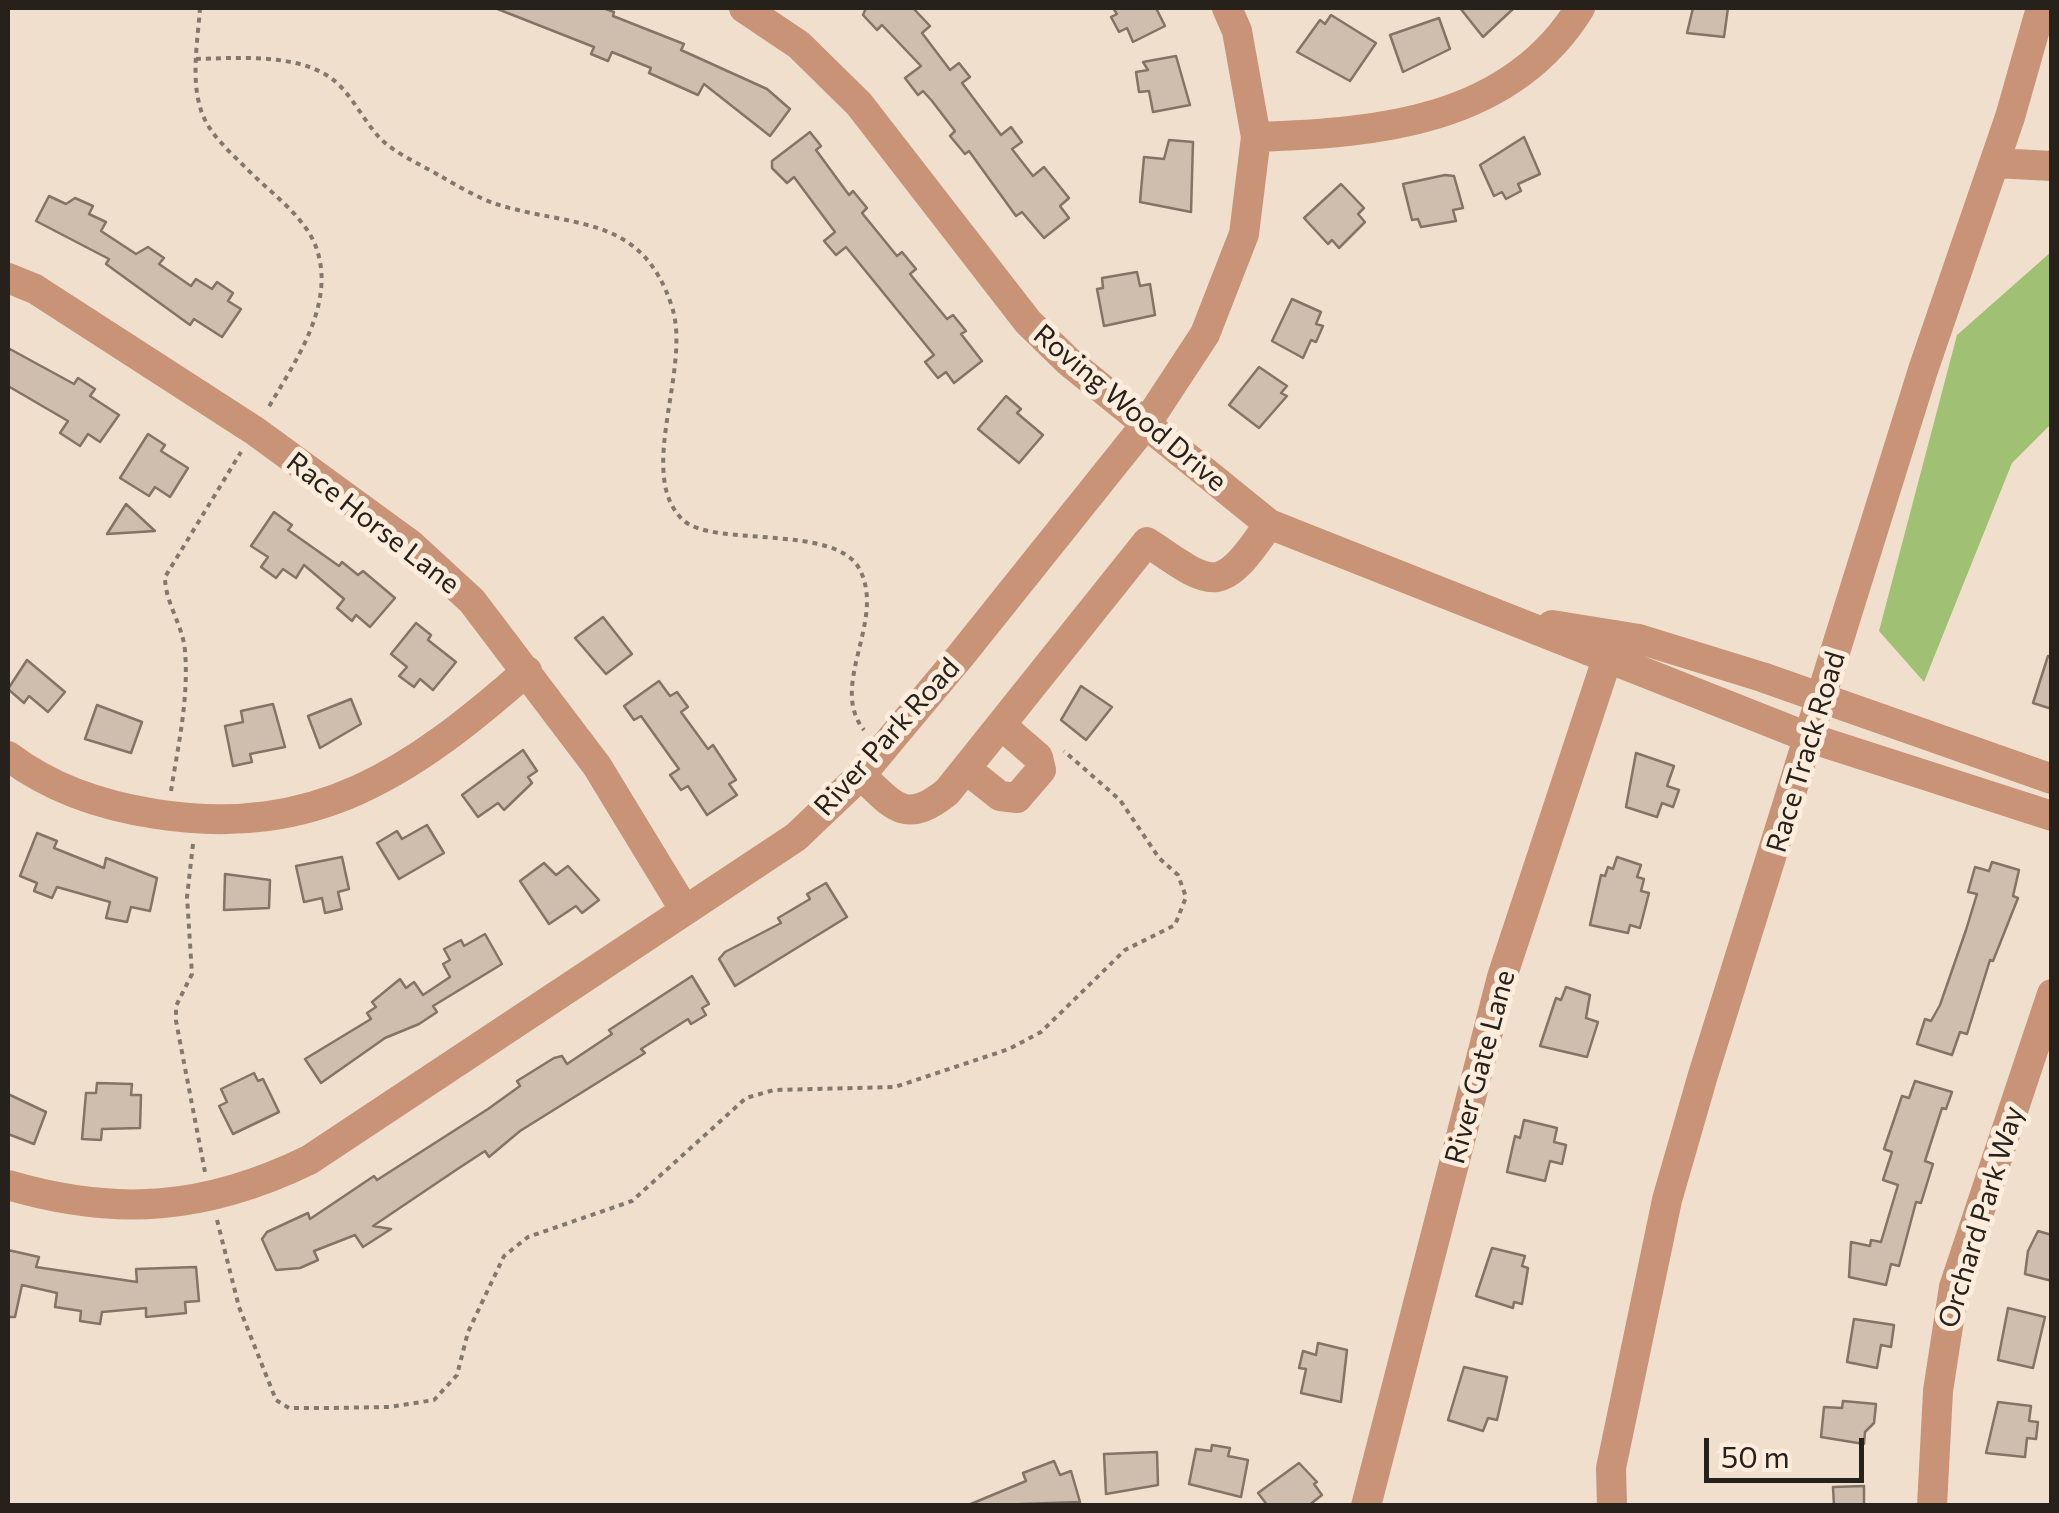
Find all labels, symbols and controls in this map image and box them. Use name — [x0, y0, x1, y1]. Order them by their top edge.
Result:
street label: Roving Wood Drive — [1027, 318, 1233, 498]
street label: Race Horse Lane — [280, 445, 466, 601]
street label: Race Track Road — [1759, 648, 1853, 856]
street label: River Park Road — [807, 651, 967, 823]
street label: River Gate Lane — [1438, 966, 1522, 1168]
street label: Orchard Park Way — [1931, 1102, 2031, 1332]
scale bar — [1709, 1418, 1869, 1480]
text: 50 m — [1721, 1437, 1790, 1474]

